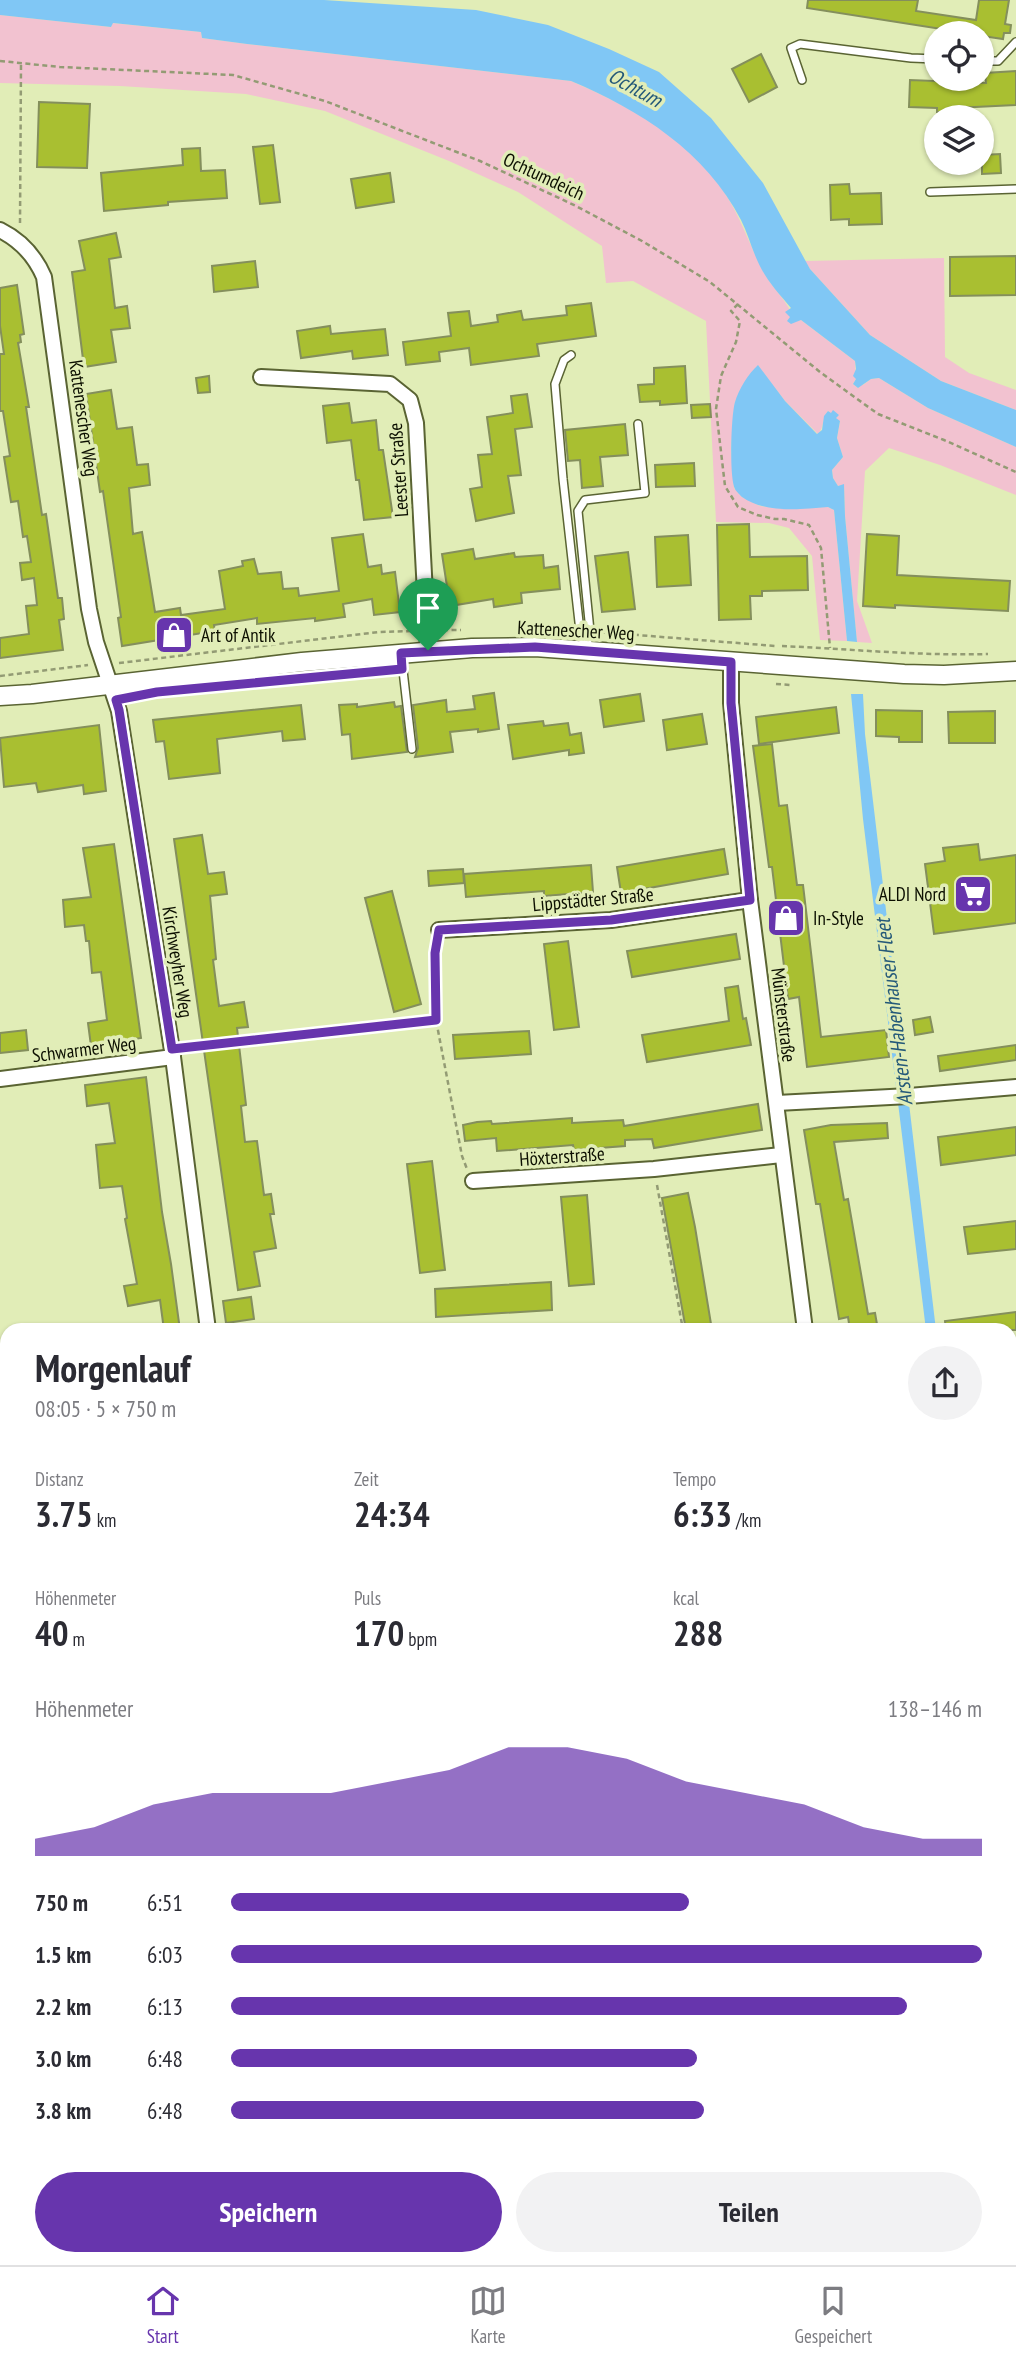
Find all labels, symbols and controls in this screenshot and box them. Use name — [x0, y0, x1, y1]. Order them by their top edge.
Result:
map controls — [924, 21, 994, 175]
button: locate — [924, 21, 994, 91]
water label: Ochtum — [604, 62, 668, 114]
button: layers — [924, 105, 994, 175]
street label: Ochtumdeich — [500, 147, 588, 205]
street label: Kattenescher Weg — [64, 358, 104, 478]
street label: Leester Straße — [383, 422, 413, 518]
pin — [398, 578, 458, 650]
icon: arrive — [409, 589, 447, 627]
shop icon: Art of Antik — [153, 614, 195, 656]
street label: Kattenescher Weg — [517, 615, 635, 645]
place label: Art of Antik — [201, 623, 276, 647]
supermarket icon: ALDI Nord — [952, 873, 994, 915]
street label: Lippstädter Straße — [531, 882, 655, 916]
place label: ALDI Nord — [879, 882, 946, 906]
shop icon: In-Style — [765, 897, 807, 939]
street label: Kirchweyher Weg — [157, 904, 199, 1020]
place label: In-Style — [813, 906, 864, 930]
water label: Arsten-Habenhauser Fleet — [868, 915, 918, 1107]
street label: Münsterstraße — [766, 966, 802, 1064]
street label: Schwarmer Weg — [31, 1031, 137, 1067]
street label: Höxterstraße — [518, 1141, 606, 1171]
text: Morgenlauf — [35, 1343, 190, 1392]
button: share — [908, 1346, 982, 1420]
text: 08:05 · 5 × 750 m — [35, 1394, 176, 1423]
text: Distanz — [35, 1467, 84, 1491]
text: Zeit — [354, 1467, 379, 1491]
text: Tempo — [673, 1467, 716, 1491]
text: 3.75 — [35, 1491, 93, 1537]
text: 24:34 — [354, 1491, 430, 1537]
text: 6:33 — [673, 1491, 732, 1537]
text: km — [93, 1508, 116, 1532]
text: /km — [732, 1508, 761, 1532]
text: Höhenmeter — [35, 1586, 116, 1610]
text: Puls — [354, 1586, 381, 1610]
text: kcal — [673, 1586, 699, 1610]
text: 40 — [35, 1610, 68, 1656]
text: 170 — [354, 1610, 404, 1656]
text: 288 — [673, 1610, 723, 1656]
text: m — [68, 1627, 85, 1651]
text: bpm — [404, 1627, 437, 1651]
text: Höhenmeter — [35, 1694, 133, 1723]
text: 138–146 m — [888, 1694, 982, 1723]
text: 750 m — [35, 1888, 88, 1917]
text: 6:51 — [147, 1888, 183, 1917]
text: 1.5 km — [35, 1940, 91, 1969]
text: 6:03 — [147, 1940, 183, 1969]
text: 2.2 km — [35, 1992, 91, 2021]
text: 6:13 — [147, 1992, 183, 2021]
text: 3.0 km — [35, 2044, 91, 2073]
text: 6:48 — [147, 2044, 183, 2073]
text: 3.8 km — [35, 2096, 91, 2125]
text: 6:48 — [147, 2096, 183, 2125]
button: Speichern — [35, 2172, 502, 2252]
button: Teilen — [516, 2172, 982, 2252]
tab: Start — [144, 2282, 182, 2348]
tab: Karte — [469, 2282, 507, 2348]
tab: Gespeichert — [795, 2282, 872, 2348]

